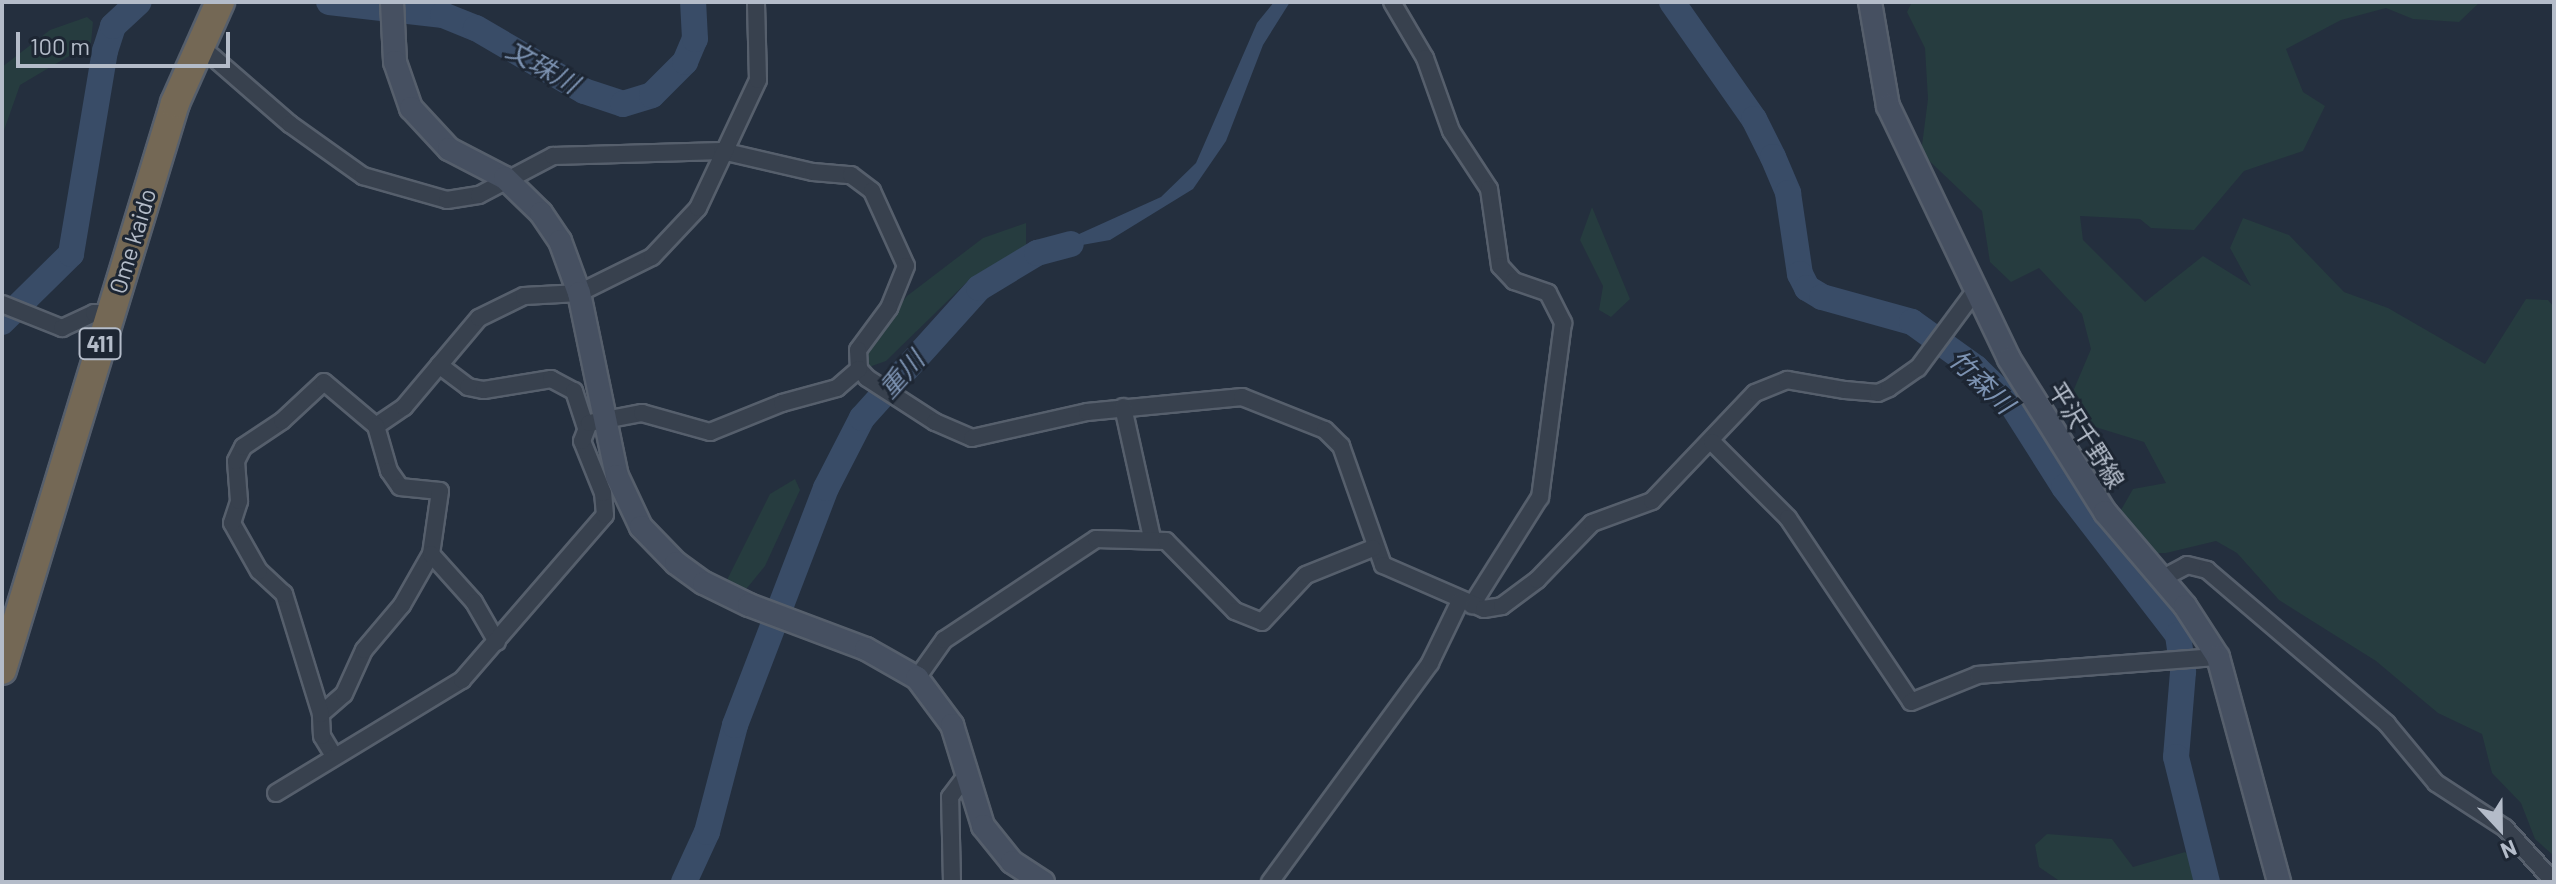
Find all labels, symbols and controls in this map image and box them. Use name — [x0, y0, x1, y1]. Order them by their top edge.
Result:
scale bar — [20, 16, 234, 66]
text: 100 m — [30, 31, 90, 60]
water label: 文珠川 — [501, 33, 585, 99]
street label: Ome kaido — [102, 185, 162, 297]
road number: 411 — [78, 326, 122, 362]
water label: 竹森川 — [1943, 343, 2021, 419]
water label: 重川 — [872, 344, 930, 404]
street label: 平沢千野線 — [2043, 376, 2131, 494]
north arrow — [2460, 788, 2540, 868]
text: N — [2497, 835, 2521, 865]

